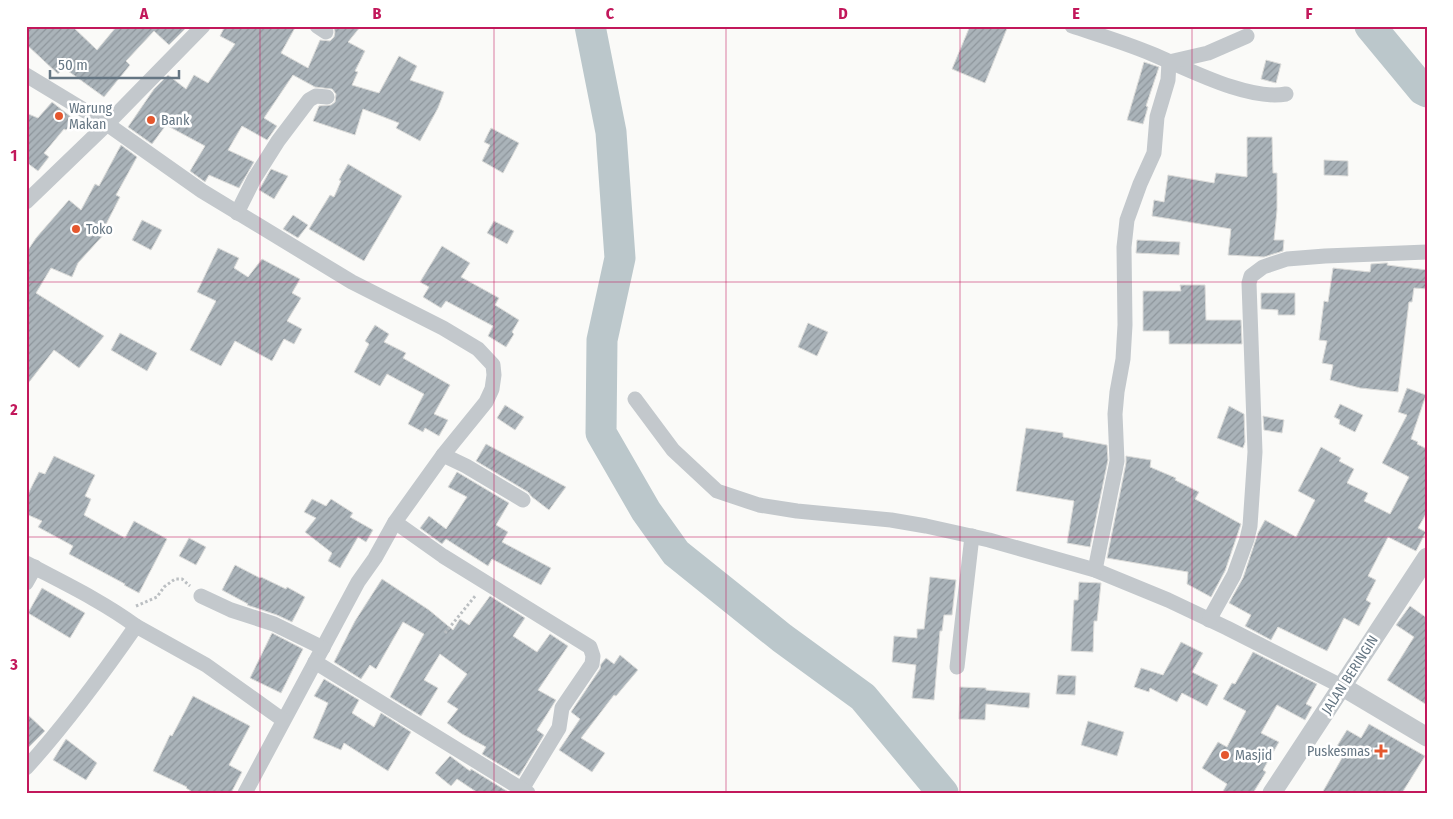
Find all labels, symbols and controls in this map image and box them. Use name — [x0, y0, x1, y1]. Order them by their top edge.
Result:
text: A — [139, 4, 149, 23]
text: B — [373, 4, 382, 23]
text: C — [606, 4, 615, 23]
text: D — [838, 4, 848, 23]
text: E — [1072, 4, 1080, 23]
text: F — [1305, 4, 1313, 23]
scale bar — [50, 48, 179, 80]
text: 50 m — [58, 56, 88, 74]
place label: Warung Makan — [69, 100, 113, 133]
marker: Warung Makan — [53, 110, 65, 122]
place label: Bank — [161, 112, 190, 129]
marker: Bank — [145, 114, 157, 126]
text: 1 — [11, 146, 17, 165]
place label: Toko — [86, 221, 113, 238]
marker: Toko — [70, 223, 82, 235]
text: 2 — [9, 400, 18, 419]
street label: JALAN BERINGIN — [1318, 632, 1382, 718]
text: 3 — [9, 655, 18, 674]
place label: Puskesmas — [1307, 743, 1370, 760]
marker: Puskesmas — [1374, 744, 1388, 758]
place label: Masjid — [1235, 747, 1272, 764]
marker: Masjid — [1219, 749, 1231, 761]

